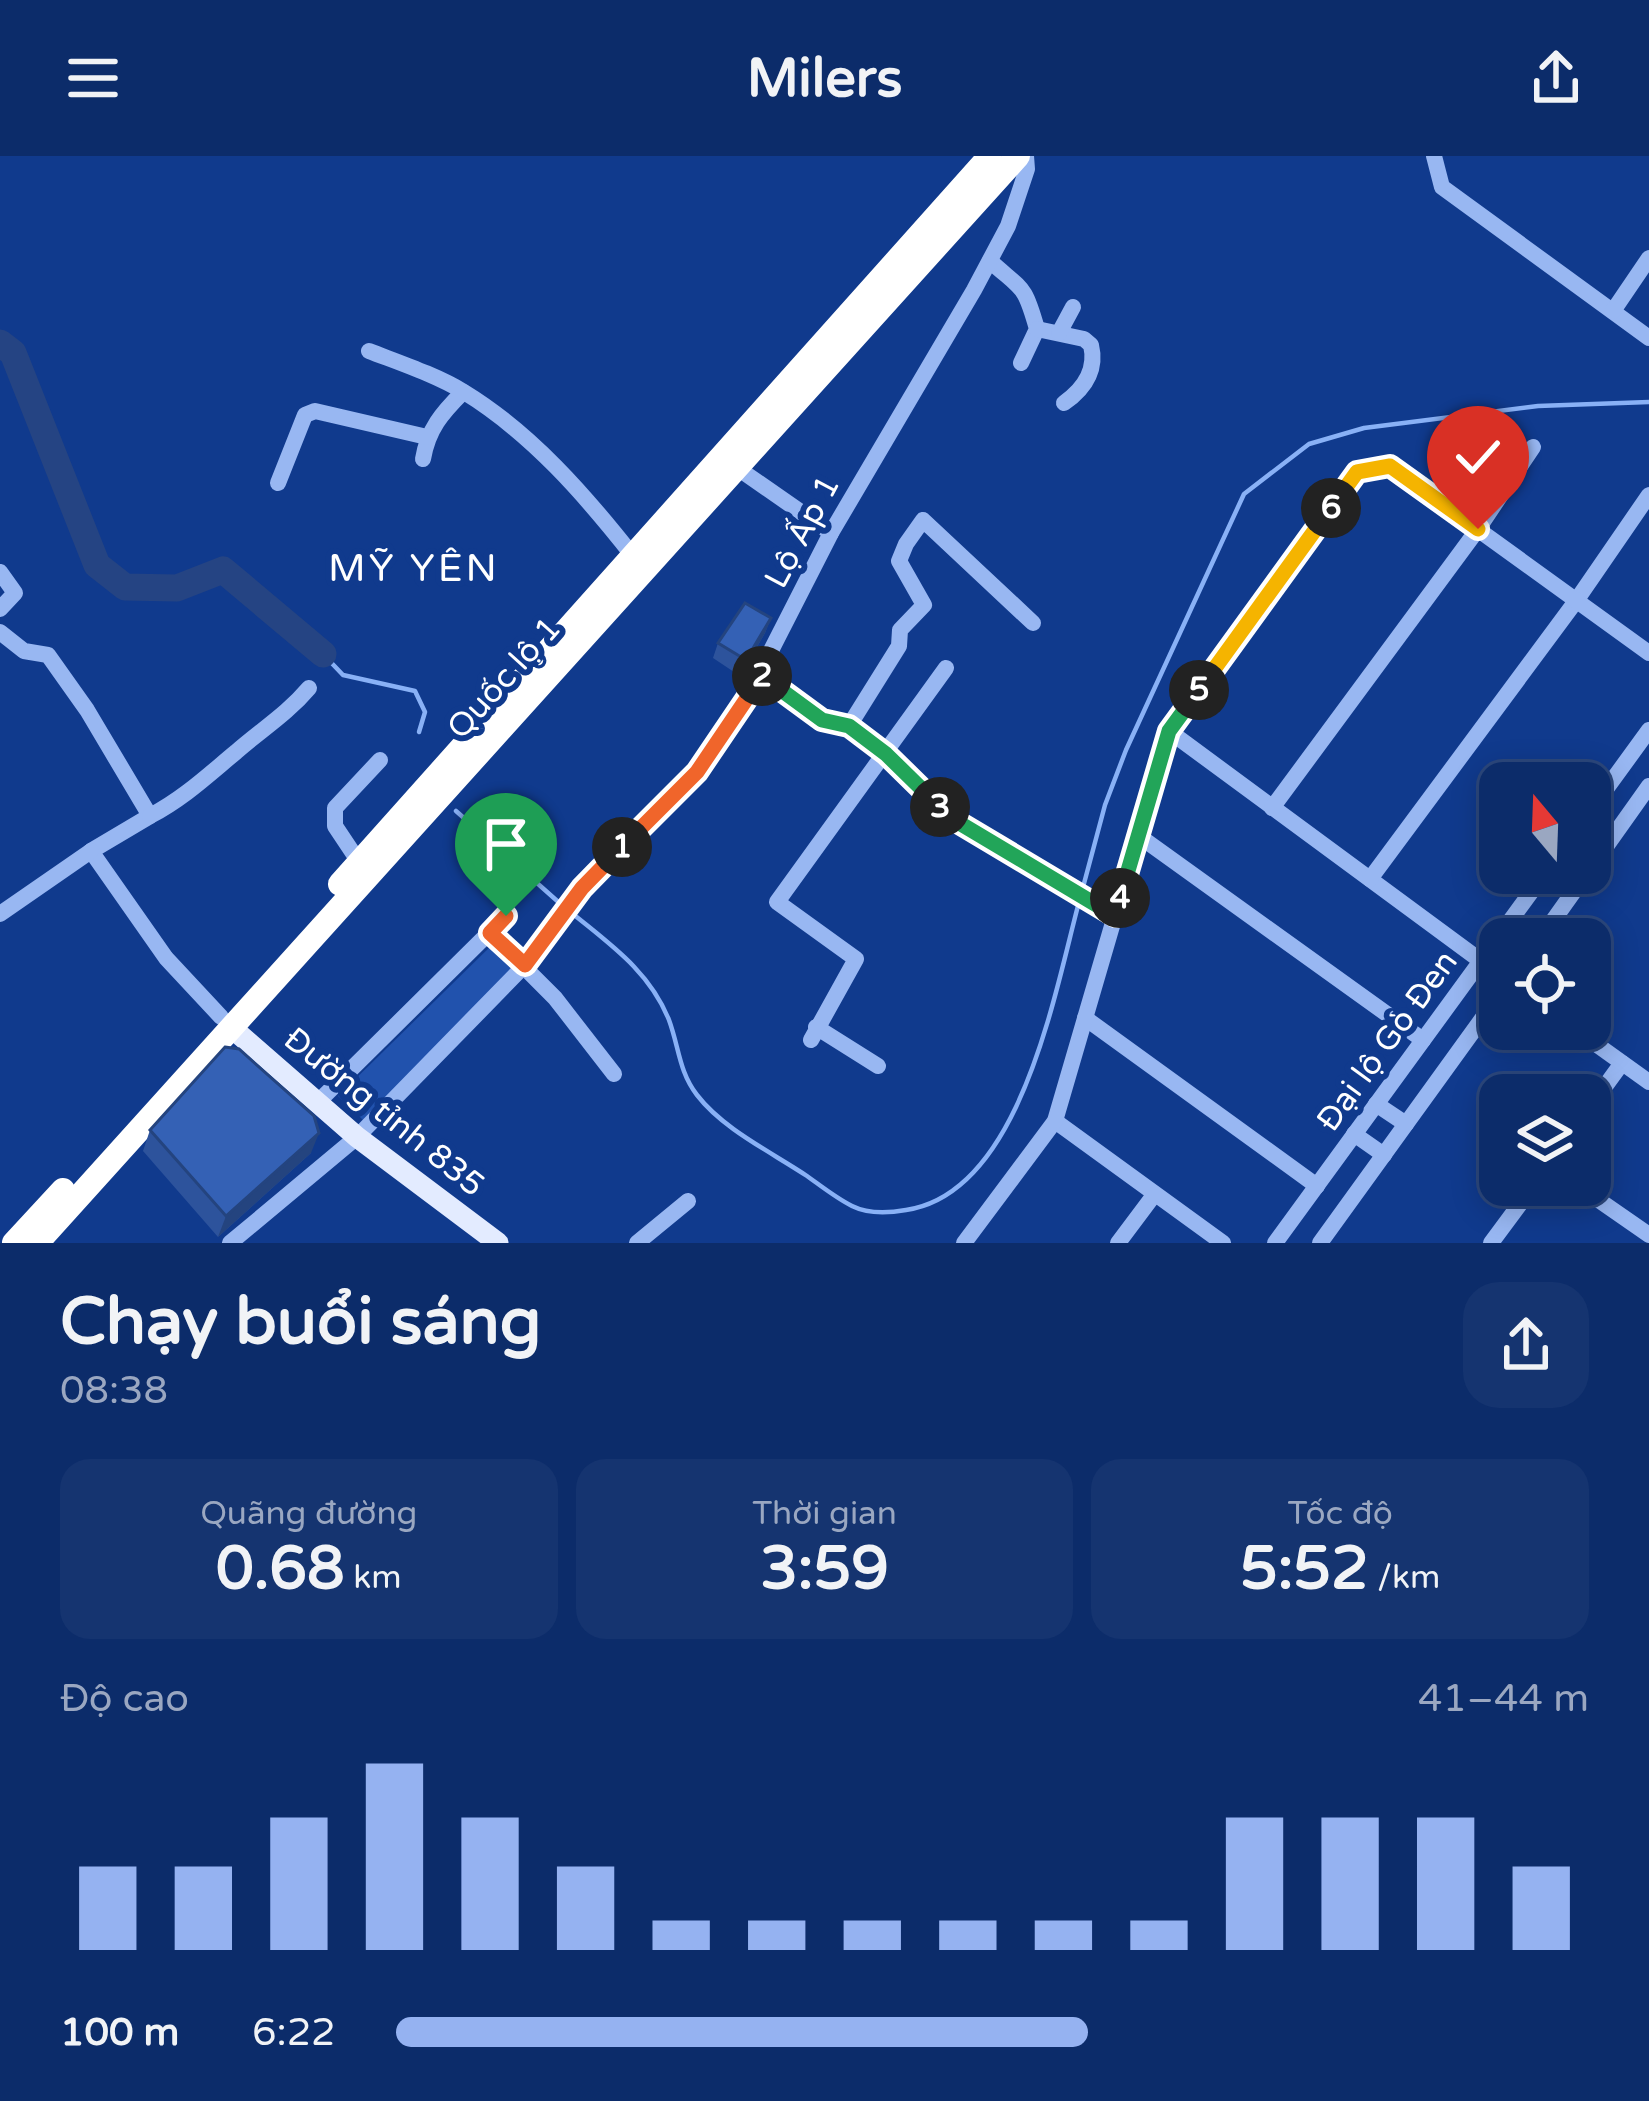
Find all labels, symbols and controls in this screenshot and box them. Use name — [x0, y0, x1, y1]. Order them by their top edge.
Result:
icon: menu — [60, 45, 126, 111]
icon: share — [1523, 45, 1589, 111]
text: Milers — [747, 46, 902, 111]
pin — [1427, 406, 1529, 529]
icon: check — [1445, 424, 1511, 490]
street label: Lộ Ấp 1 — [755, 468, 848, 595]
pin: 6 — [1301, 478, 1361, 538]
text: 6 — [1321, 488, 1341, 527]
district label: MỸ YÊN — [328, 545, 500, 592]
street label: Quốc lộ 1 — [439, 609, 569, 747]
pin: 2 — [732, 646, 792, 706]
text: 2 — [752, 656, 772, 695]
pin: 5 — [1169, 660, 1229, 720]
text: 5 — [1189, 670, 1209, 709]
north arrow — [1479, 762, 1611, 894]
map controls — [1479, 762, 1611, 1206]
pin: 3 — [910, 777, 970, 837]
text: 3 — [930, 787, 950, 826]
pin — [455, 793, 557, 916]
icon: arrive — [473, 811, 539, 877]
pin: 1 — [592, 817, 652, 877]
text: 1 — [612, 827, 632, 866]
pin: 4 — [1090, 868, 1150, 928]
text: 4 — [1110, 878, 1130, 917]
button: locate — [1479, 918, 1611, 1050]
street label: Đại lộ Gò Đen — [1309, 943, 1466, 1139]
street label: Đường tỉnh 835 — [276, 1019, 492, 1205]
button: layers — [1479, 1074, 1611, 1206]
text: Chạy buổi sáng — [60, 1282, 541, 1362]
button: share — [1463, 1282, 1589, 1408]
text: 08:38 — [60, 1367, 168, 1414]
text: Quãng đường — [200, 1494, 417, 1533]
text: Thời gian — [752, 1494, 897, 1533]
text: Tốc độ — [1288, 1494, 1393, 1533]
text: 0.68 — [216, 1533, 345, 1605]
text: 3:59 — [760, 1533, 889, 1605]
text: 5:52 — [1240, 1533, 1369, 1605]
text: km — [345, 1558, 402, 1597]
text: /km — [1369, 1558, 1440, 1597]
text: Độ cao — [60, 1675, 189, 1722]
text: 41–44 m — [1418, 1675, 1589, 1722]
text: 100 m — [60, 2009, 179, 2056]
text: 6:22 — [252, 2009, 336, 2056]

